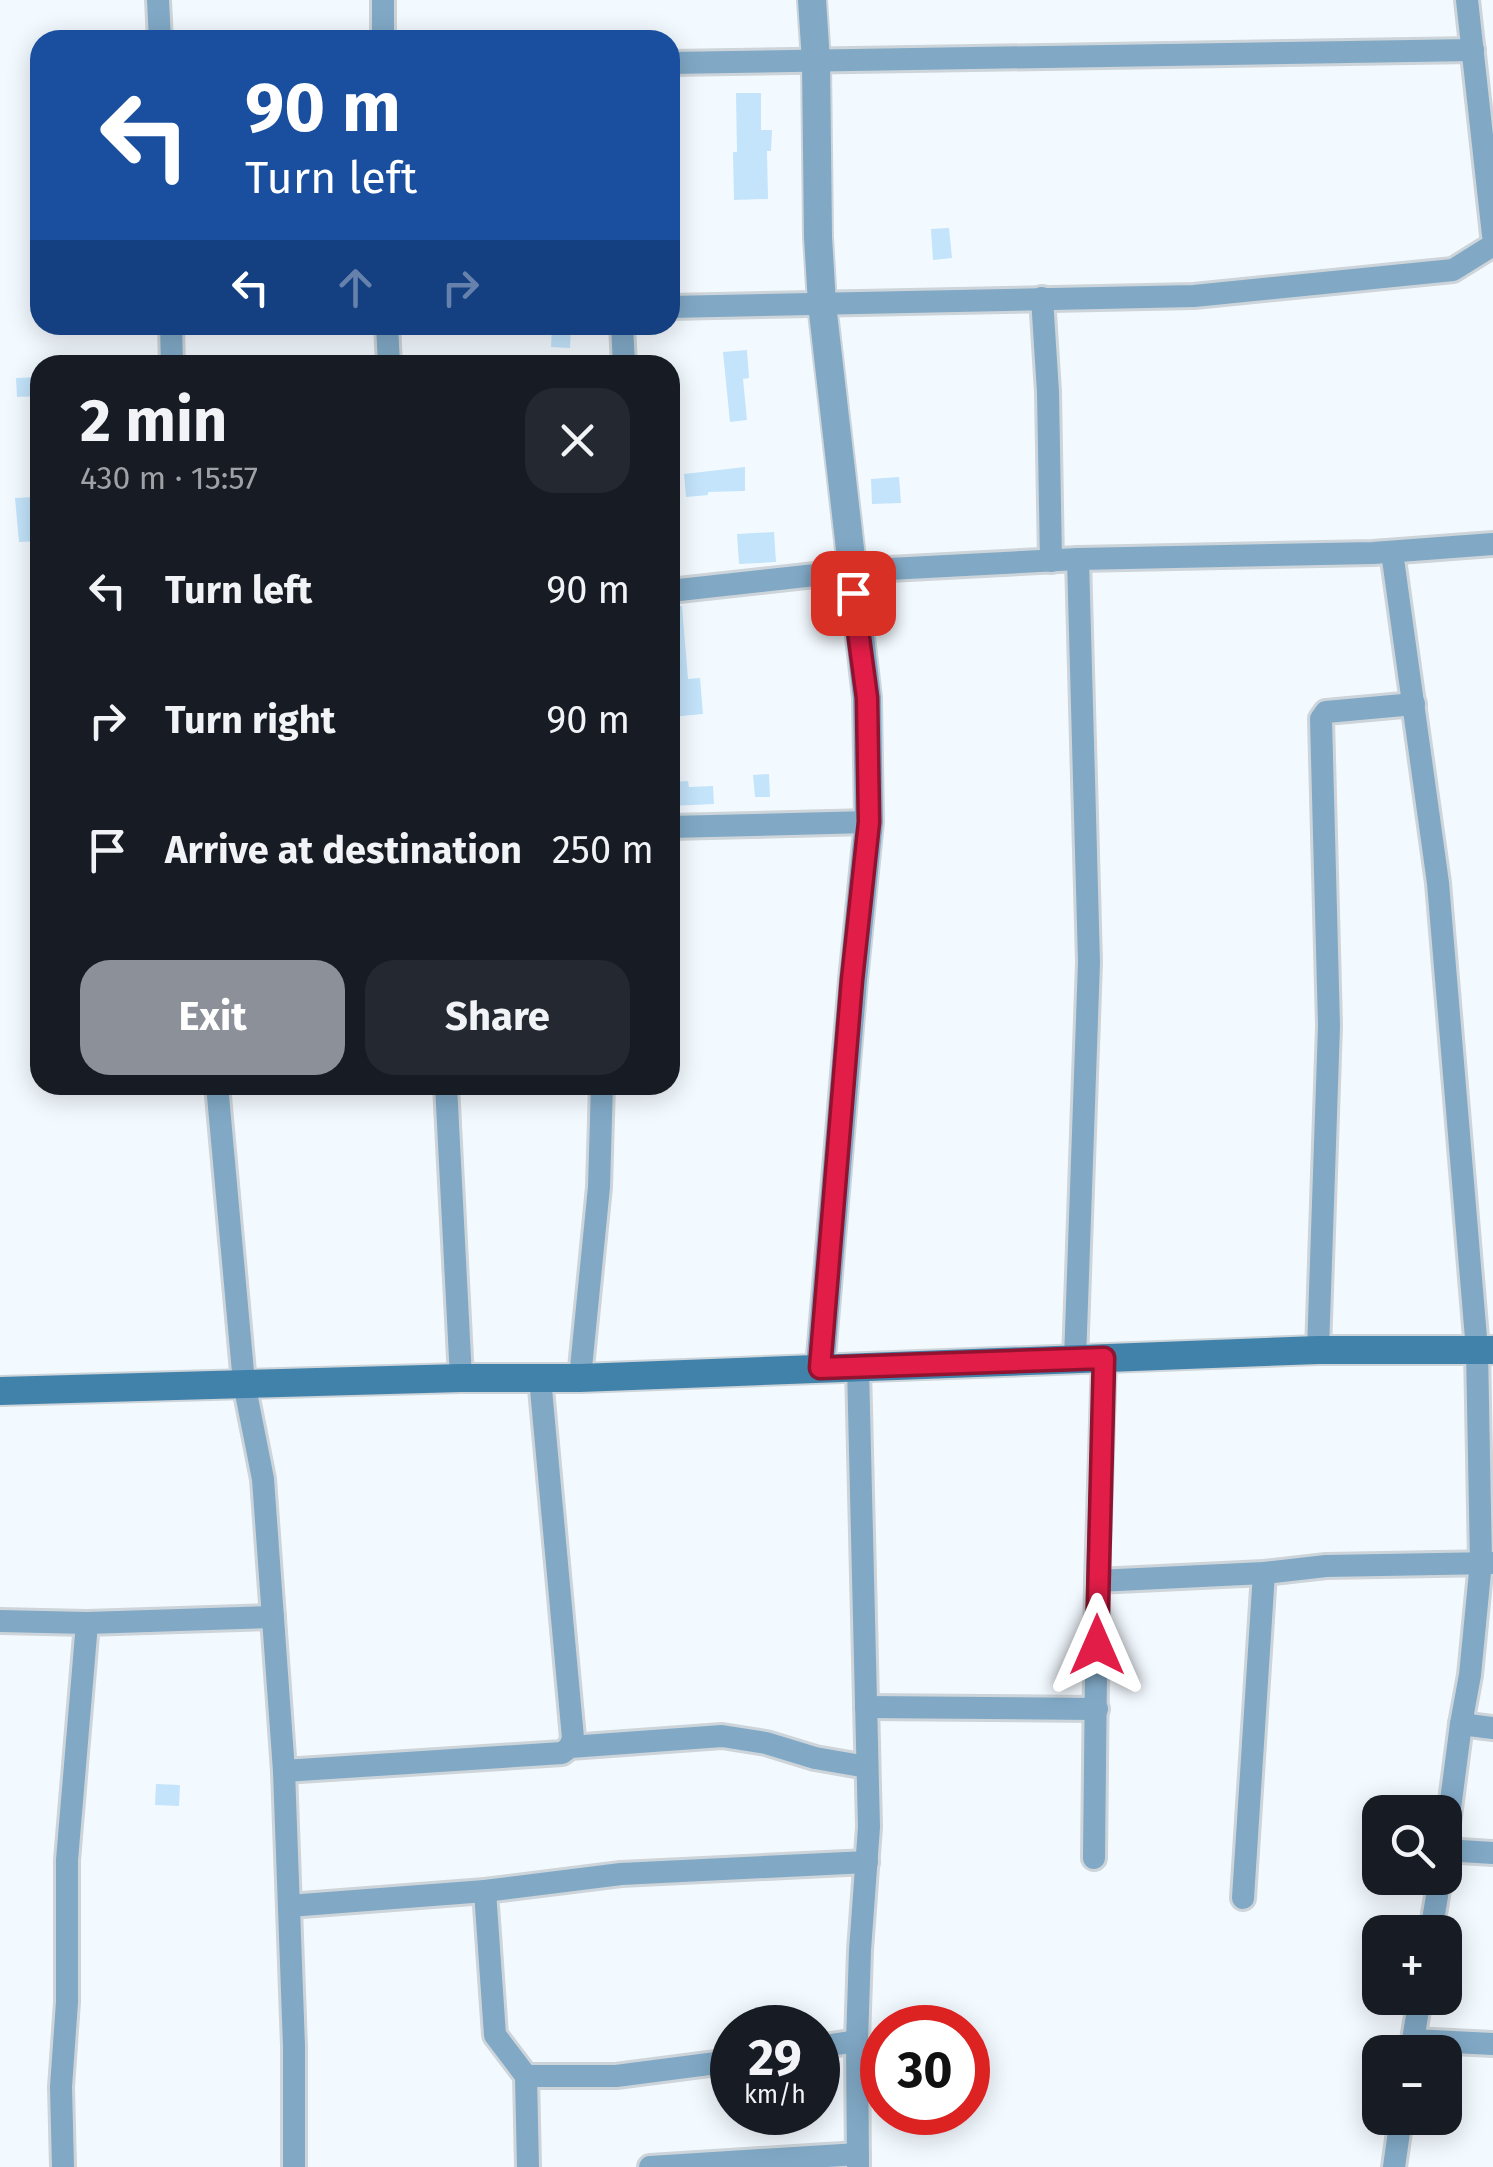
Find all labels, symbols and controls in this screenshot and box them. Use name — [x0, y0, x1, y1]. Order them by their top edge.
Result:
text: 90 m — [245, 66, 401, 150]
icon: left — [80, 70, 210, 200]
text: Turn left — [245, 151, 417, 205]
icon: left — [223, 260, 278, 315]
icon: ahead — [328, 260, 383, 315]
icon: right — [433, 260, 488, 315]
text: 2 min — [80, 385, 227, 457]
button: close — [525, 388, 630, 493]
text: 430 m · 15:57 — [80, 459, 258, 497]
pin — [811, 551, 896, 636]
icon: left — [80, 563, 135, 618]
icon: arrive — [826, 566, 881, 621]
text: Turn left — [165, 567, 312, 613]
text: 90 m — [546, 567, 630, 613]
icon: right — [80, 693, 135, 748]
text: Turn right — [165, 697, 335, 743]
text: 90 m — [546, 697, 630, 743]
icon: arrive — [80, 823, 135, 878]
text: Arrive at destination — [165, 827, 522, 873]
text: 250 m — [552, 827, 654, 873]
button: Exit — [80, 960, 345, 1075]
button: Share — [365, 960, 630, 1075]
position arrow — [1045, 1593, 1149, 1697]
map controls — [1362, 1795, 1462, 2135]
button: search — [1362, 1795, 1462, 1895]
button: + — [1362, 1915, 1462, 2015]
speed limit sign: 30 — [860, 2005, 990, 2135]
text: 29 — [748, 2028, 802, 2088]
button: − — [1362, 2035, 1462, 2135]
text: km/h — [744, 2080, 806, 2110]

